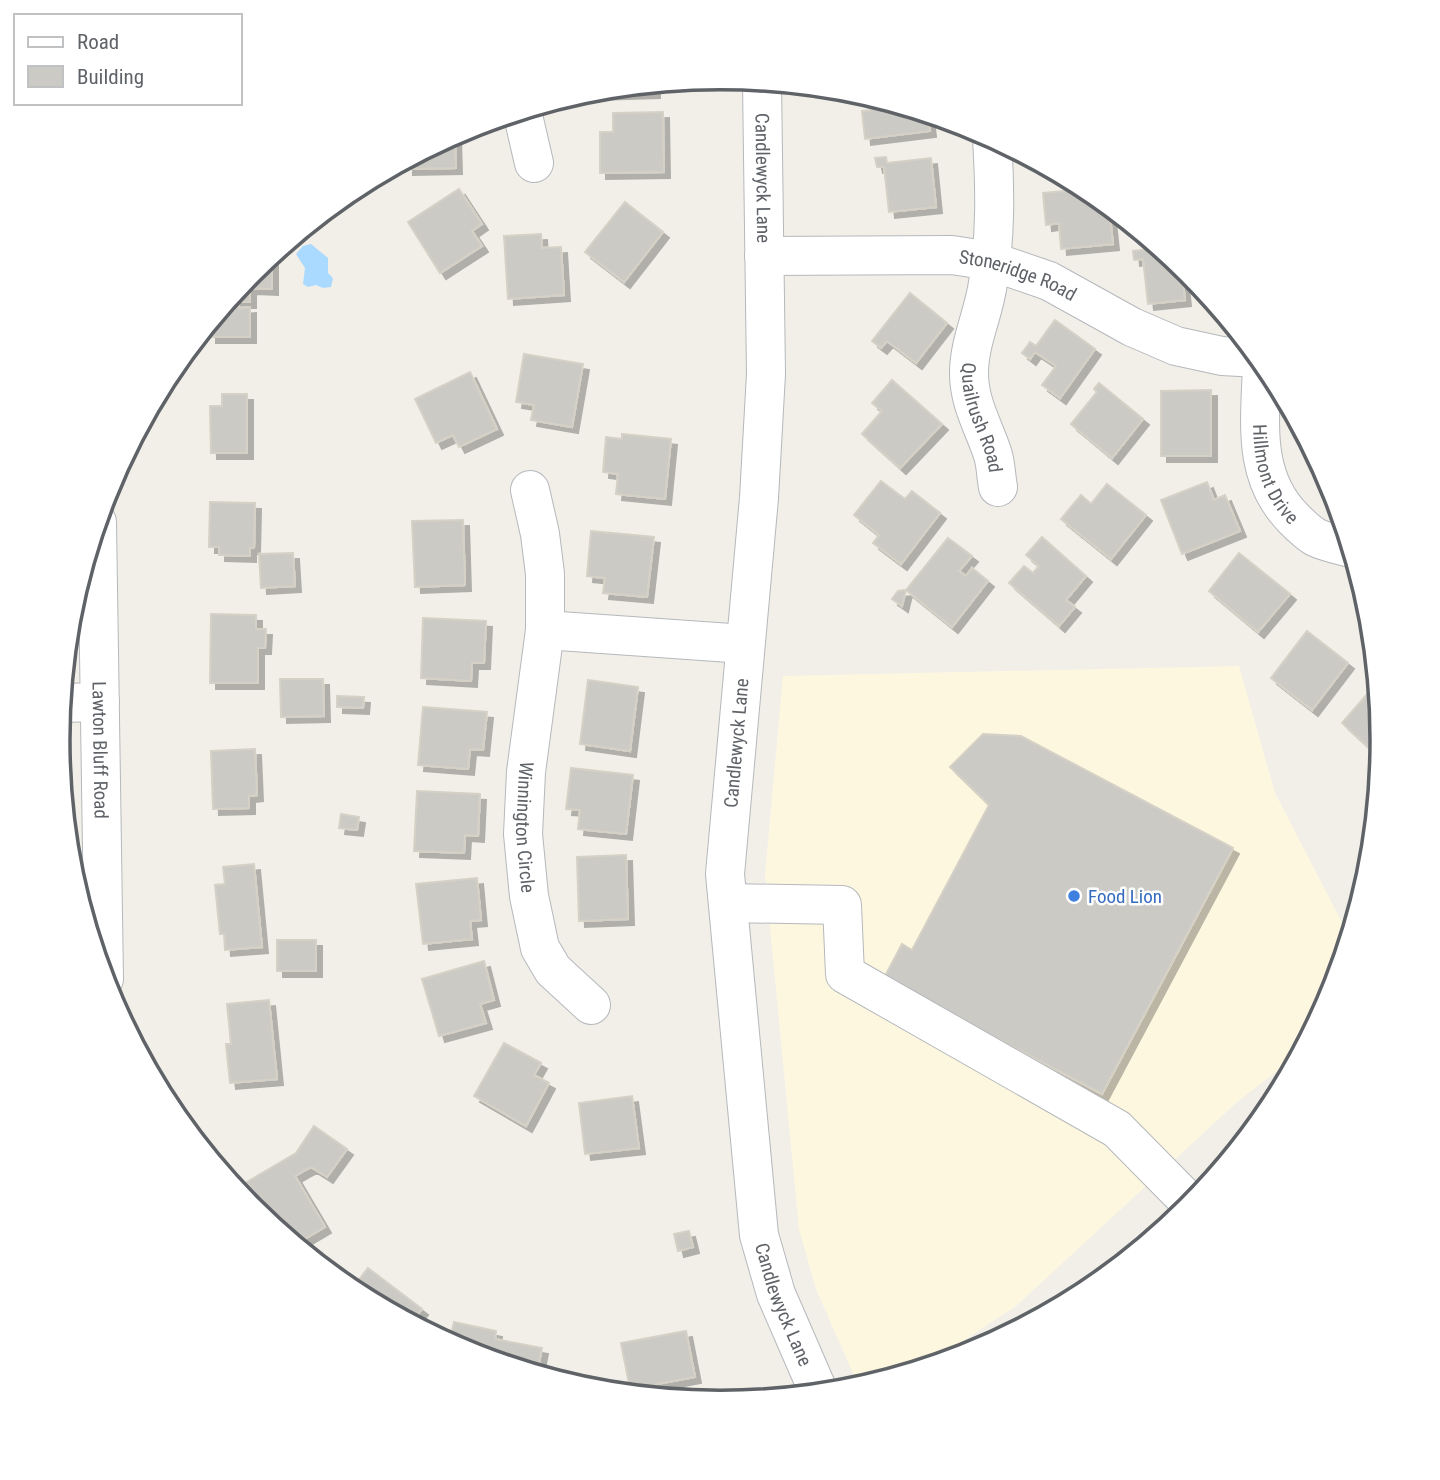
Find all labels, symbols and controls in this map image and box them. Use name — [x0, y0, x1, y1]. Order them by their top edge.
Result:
legend — [14, 14, 242, 105]
text: Road — [77, 30, 119, 54]
text: Building — [77, 65, 144, 89]
street label: Candlewyck Lane — [750, 113, 775, 243]
street label: Stoneridge Road — [957, 245, 1080, 306]
street label: Quailrush Road — [957, 362, 1007, 474]
street label: Hillmont Drive — [1248, 424, 1303, 529]
street label: Candlewyck Lane — [719, 677, 754, 809]
street label: Lawton Bluff Road — [87, 681, 113, 819]
street label: Winnington Circle — [511, 760, 540, 894]
place label: Food Lion — [1088, 885, 1162, 908]
marker: Food Lion — [1066, 888, 1082, 904]
street label: Candlewyck Lane — [750, 1240, 817, 1370]

